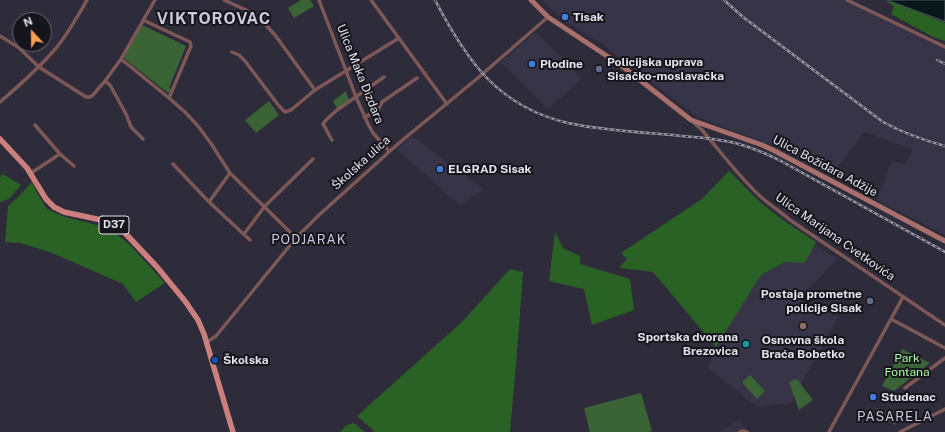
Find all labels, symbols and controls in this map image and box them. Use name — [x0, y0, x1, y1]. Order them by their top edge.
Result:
district label: VIKTOROVAC — [157, 9, 271, 29]
place label: Tisak — [573, 10, 604, 24]
north arrow — [12, 12, 52, 52]
marker: Tisak — [560, 12, 570, 22]
text: N — [22, 15, 34, 29]
street label: Ulica Maka Dizdara — [333, 22, 387, 126]
place label: Policijska uprava Sisačko-moslavačka — [607, 55, 724, 83]
place label: Plodine — [540, 57, 583, 71]
marker: Plodine — [527, 59, 537, 69]
marker: Policijska uprava Sisačko-moslavačka — [594, 64, 604, 74]
street label: Ulica Božidara Adžije — [770, 132, 880, 200]
street label: Školska ulica — [329, 133, 393, 193]
place label: ELGRAD Sisak — [448, 162, 532, 176]
marker: ELGRAD Sisak — [435, 164, 445, 174]
street label: Ulica Marijana Cvetkovića — [772, 190, 898, 284]
road number: D37 — [99, 216, 129, 234]
district label: PODJARAK — [271, 232, 347, 248]
place label: Postaja prometne policije Sisak — [761, 287, 862, 315]
marker: Postaja prometne policije Sisak — [865, 296, 875, 306]
marker: Osnovna škola Braća Bobetko — [798, 321, 808, 331]
place label: Sportska dvorana Brezovica — [637, 330, 738, 358]
place label: Osnovna škola Braća Bobetko — [761, 333, 845, 361]
marker: Sportska dvorana Brezovica — [741, 339, 751, 349]
park label: Park Fontana — [884, 351, 930, 379]
place label: Školska — [223, 353, 269, 367]
marker: Školska — [210, 355, 220, 365]
place label: Studenac — [881, 390, 936, 404]
marker: Studenac — [868, 392, 878, 402]
district label: PASARELA — [857, 409, 933, 425]

